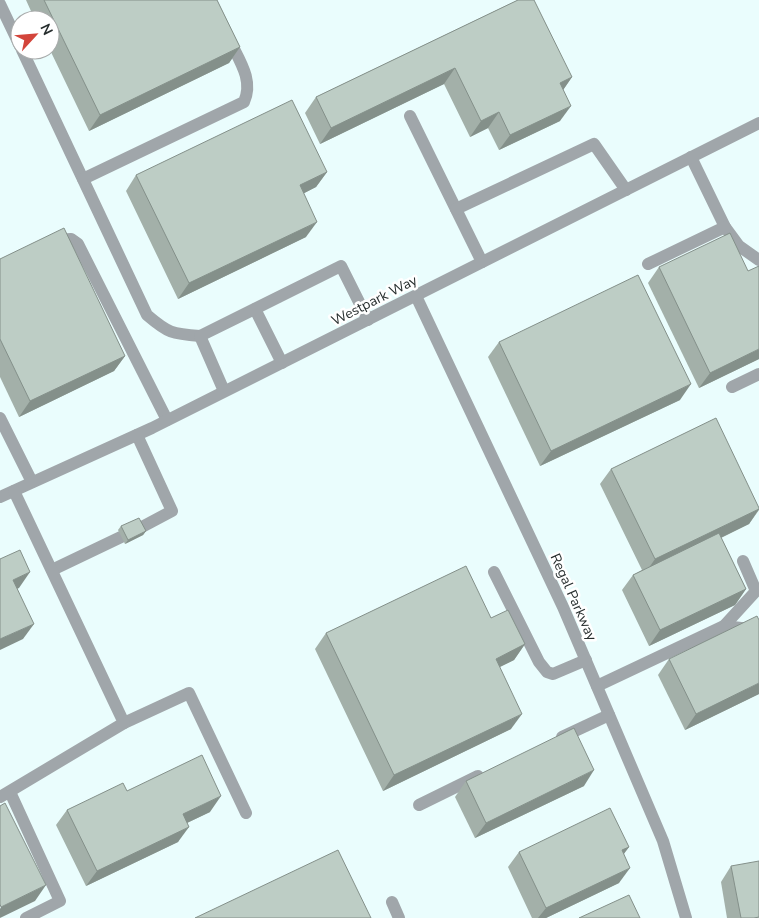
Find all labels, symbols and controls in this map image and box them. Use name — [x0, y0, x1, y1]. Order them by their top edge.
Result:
north arrow — [10, 10, 60, 60]
text: N — [35, 21, 57, 38]
street label: Westpark Way — [328, 270, 421, 330]
street label: Regal Parkway — [546, 550, 602, 645]

